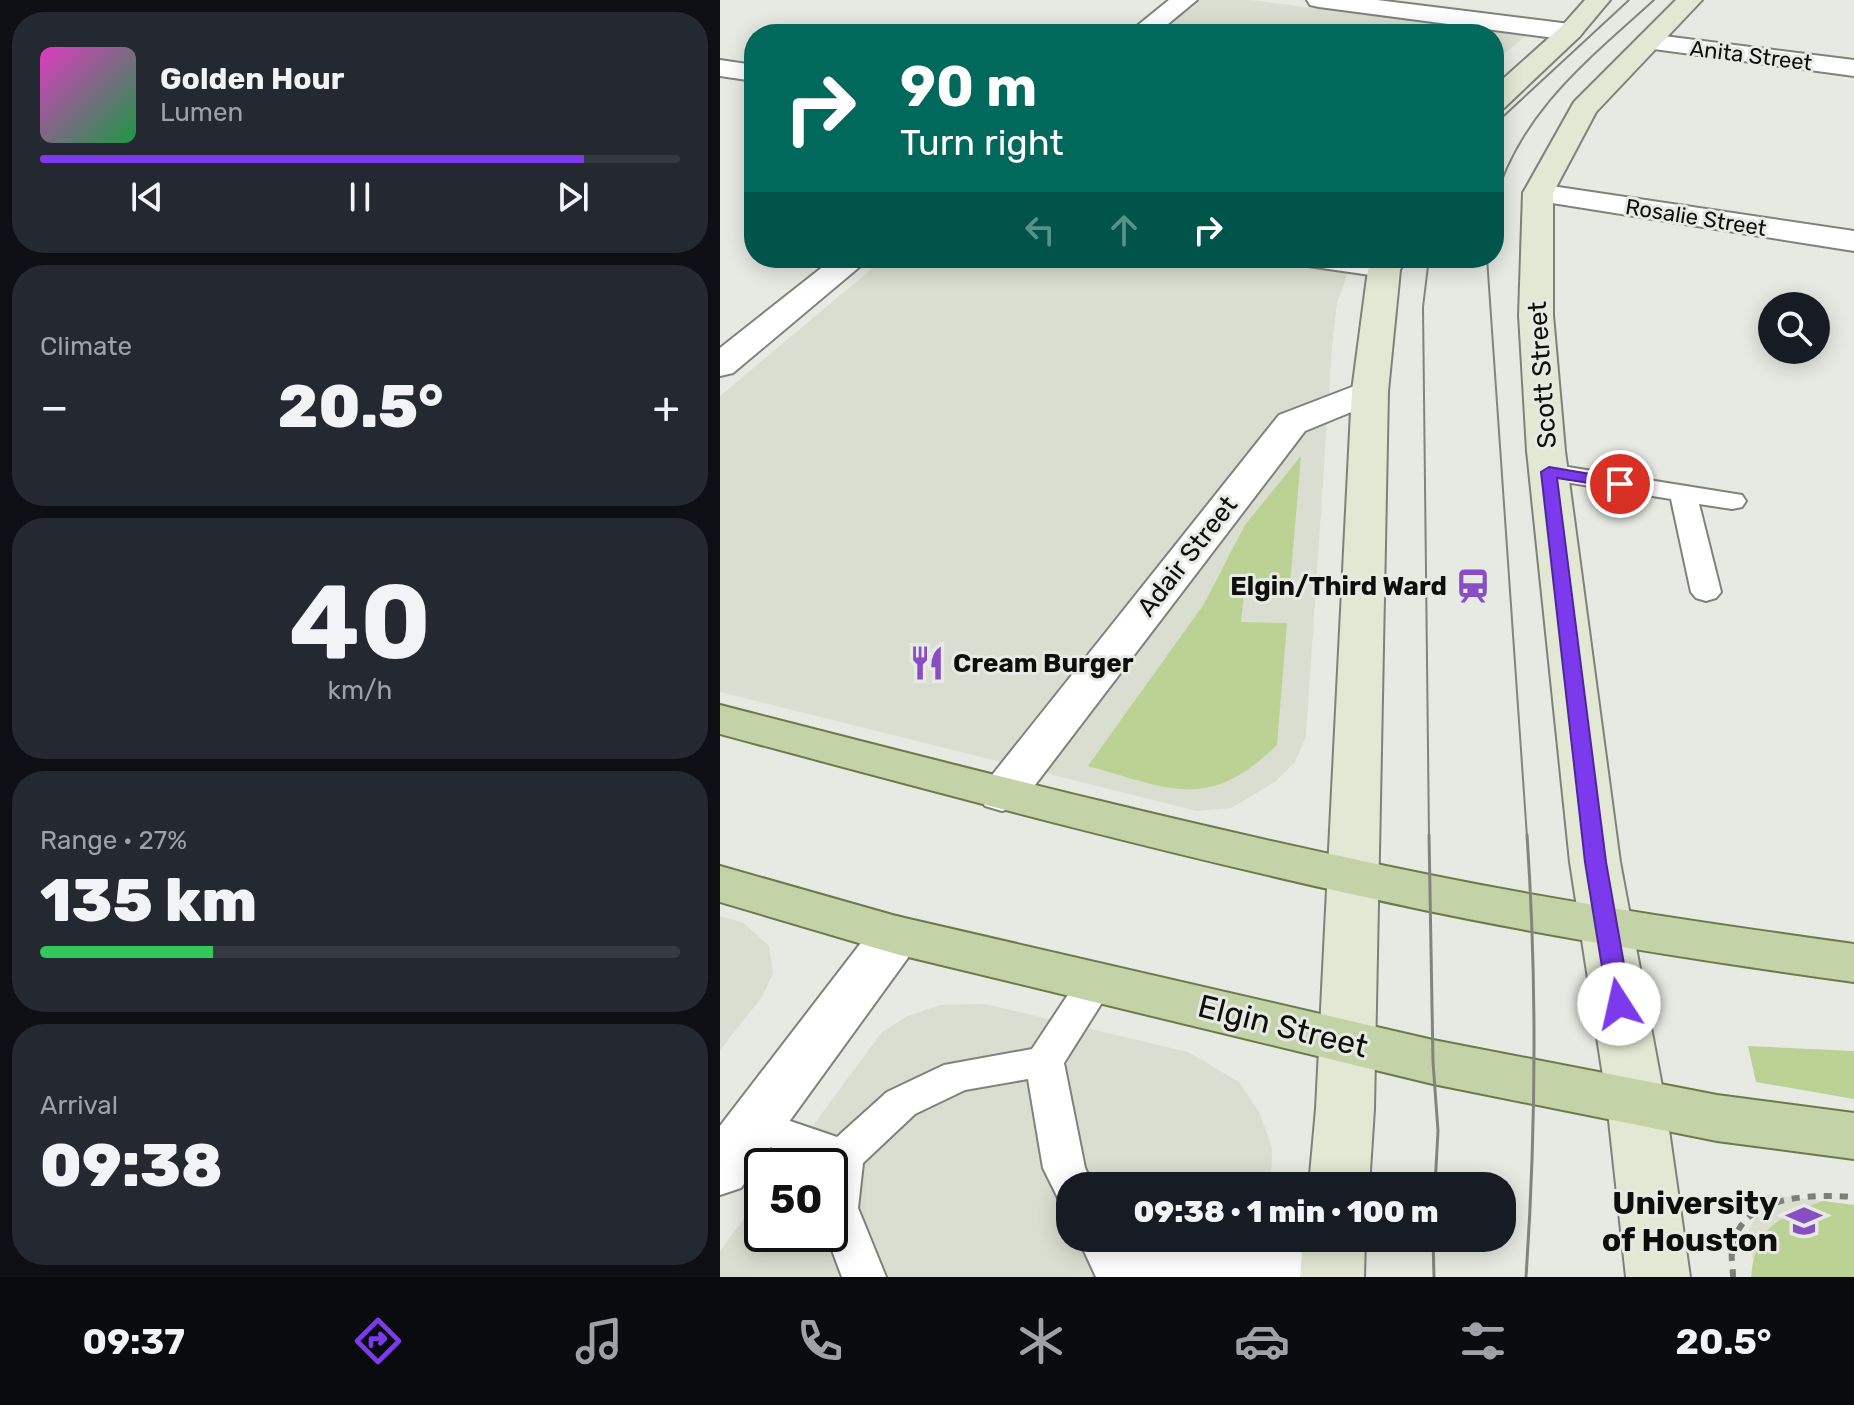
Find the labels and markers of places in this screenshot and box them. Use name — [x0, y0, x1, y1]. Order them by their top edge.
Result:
pin — [1586, 450, 1654, 518]
station icon: Elgin/Third Ward — [1454, 567, 1492, 605]
place label: Elgin/Third Ward — [1230, 571, 1447, 602]
restaurant icon: Cream Burger — [908, 644, 946, 682]
place label: Cream Burger — [953, 648, 1134, 679]
place label: University of Houston — [1602, 1184, 1778, 1259]
school or university icon: University of Houston — [1785, 1202, 1823, 1240]

